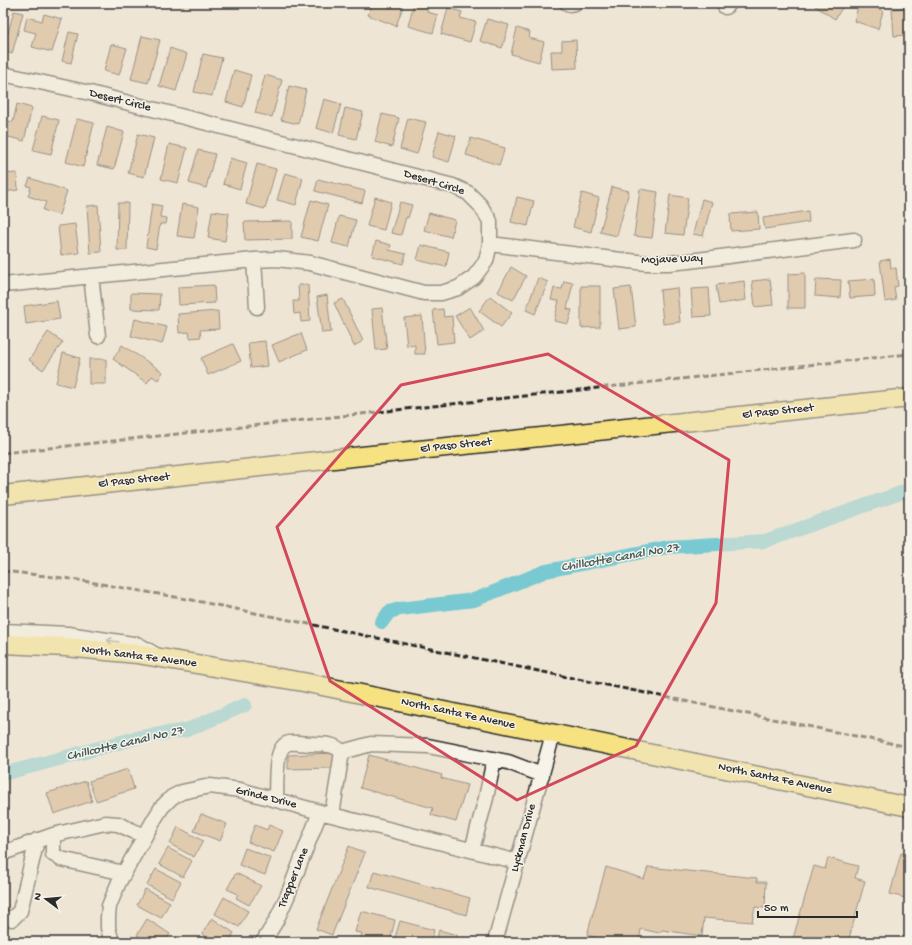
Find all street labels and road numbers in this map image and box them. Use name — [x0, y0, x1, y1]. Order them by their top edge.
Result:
street label: Desert Circle — [87, 86, 153, 116]
street label: Desert Circle — [401, 167, 467, 199]
street label: Mojave Way — [641, 252, 703, 268]
street label: El Paso Street — [742, 401, 815, 423]
street label: El Paso Street — [420, 435, 493, 457]
street label: El Paso Street — [98, 470, 171, 492]
street label: North Santa Fe Avenue — [81, 643, 198, 671]
street label: North Santa Fe Avenue — [400, 695, 517, 733]
street label: North Santa Fe Avenue — [717, 760, 834, 798]
street label: Grinde Drive — [234, 784, 299, 813]
street label: Lyckman Drive — [508, 802, 540, 873]
street label: Trapper Lane — [275, 845, 313, 911]

